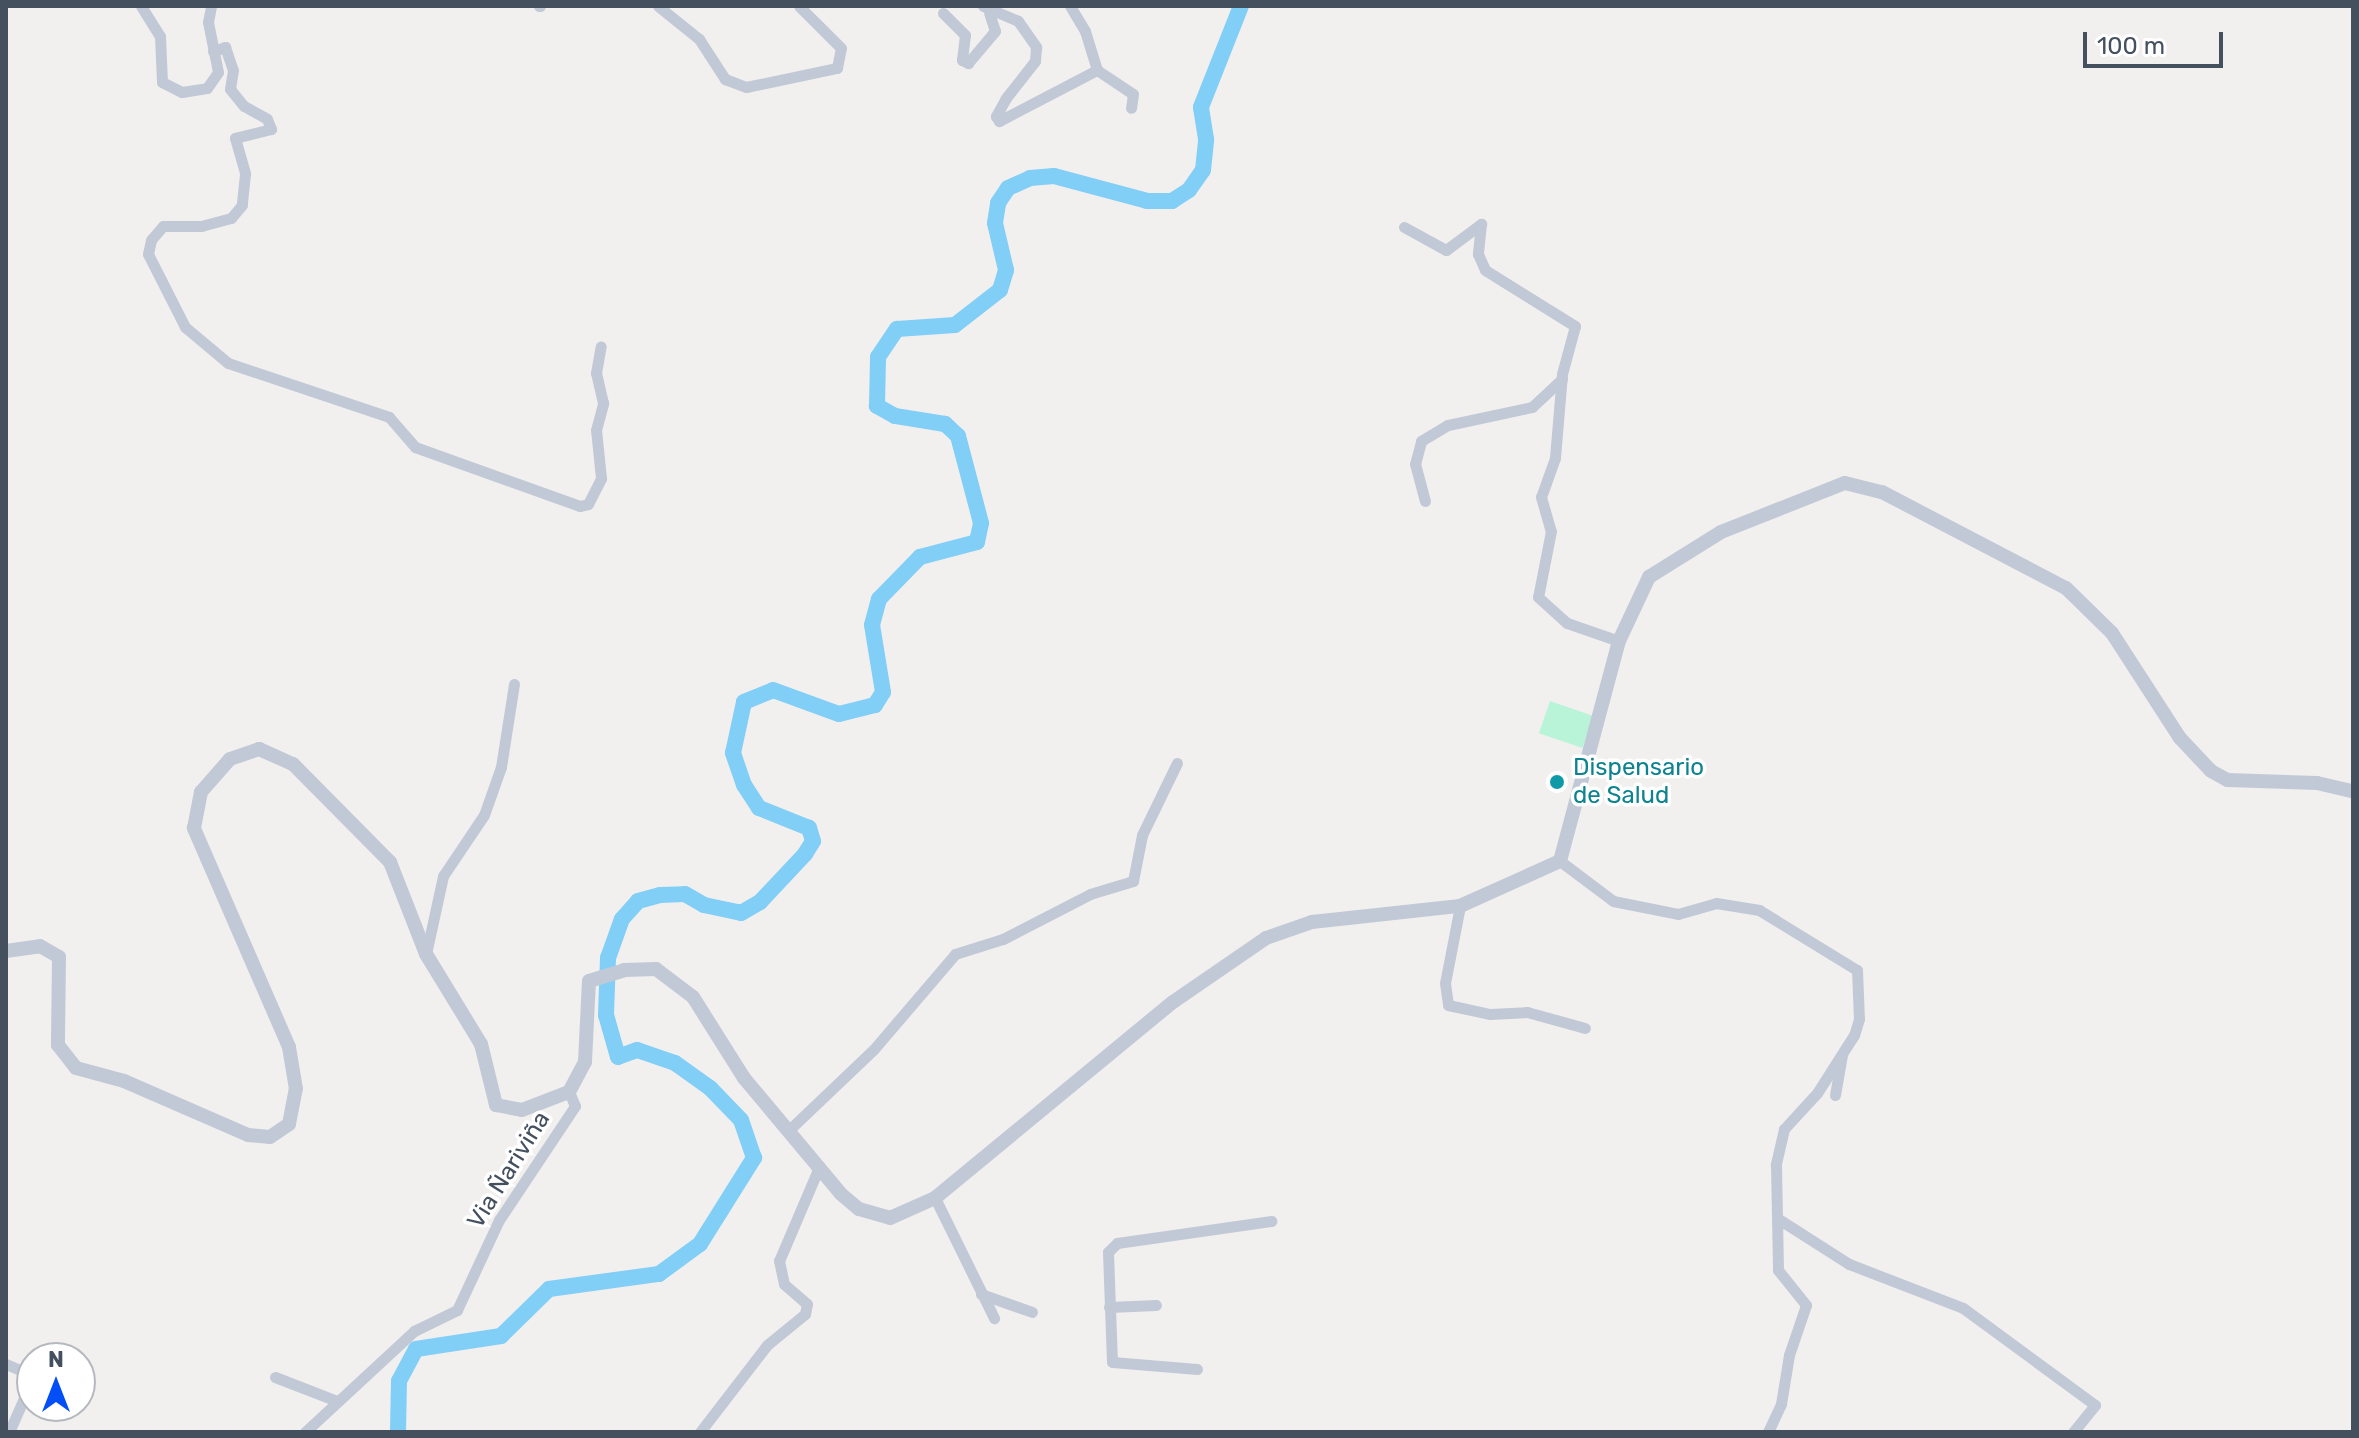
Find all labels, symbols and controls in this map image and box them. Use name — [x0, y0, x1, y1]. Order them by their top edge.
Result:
scale bar — [2087, 16, 2227, 66]
text: 100 m — [2097, 32, 2165, 60]
place label: Dispensario de Salud — [1573, 754, 1704, 810]
marker: Dispensario de Salud — [1548, 773, 1566, 791]
street label: Via Ñariviña — [462, 1106, 556, 1234]
north arrow — [16, 1342, 96, 1422]
text: N — [48, 1346, 64, 1373]

